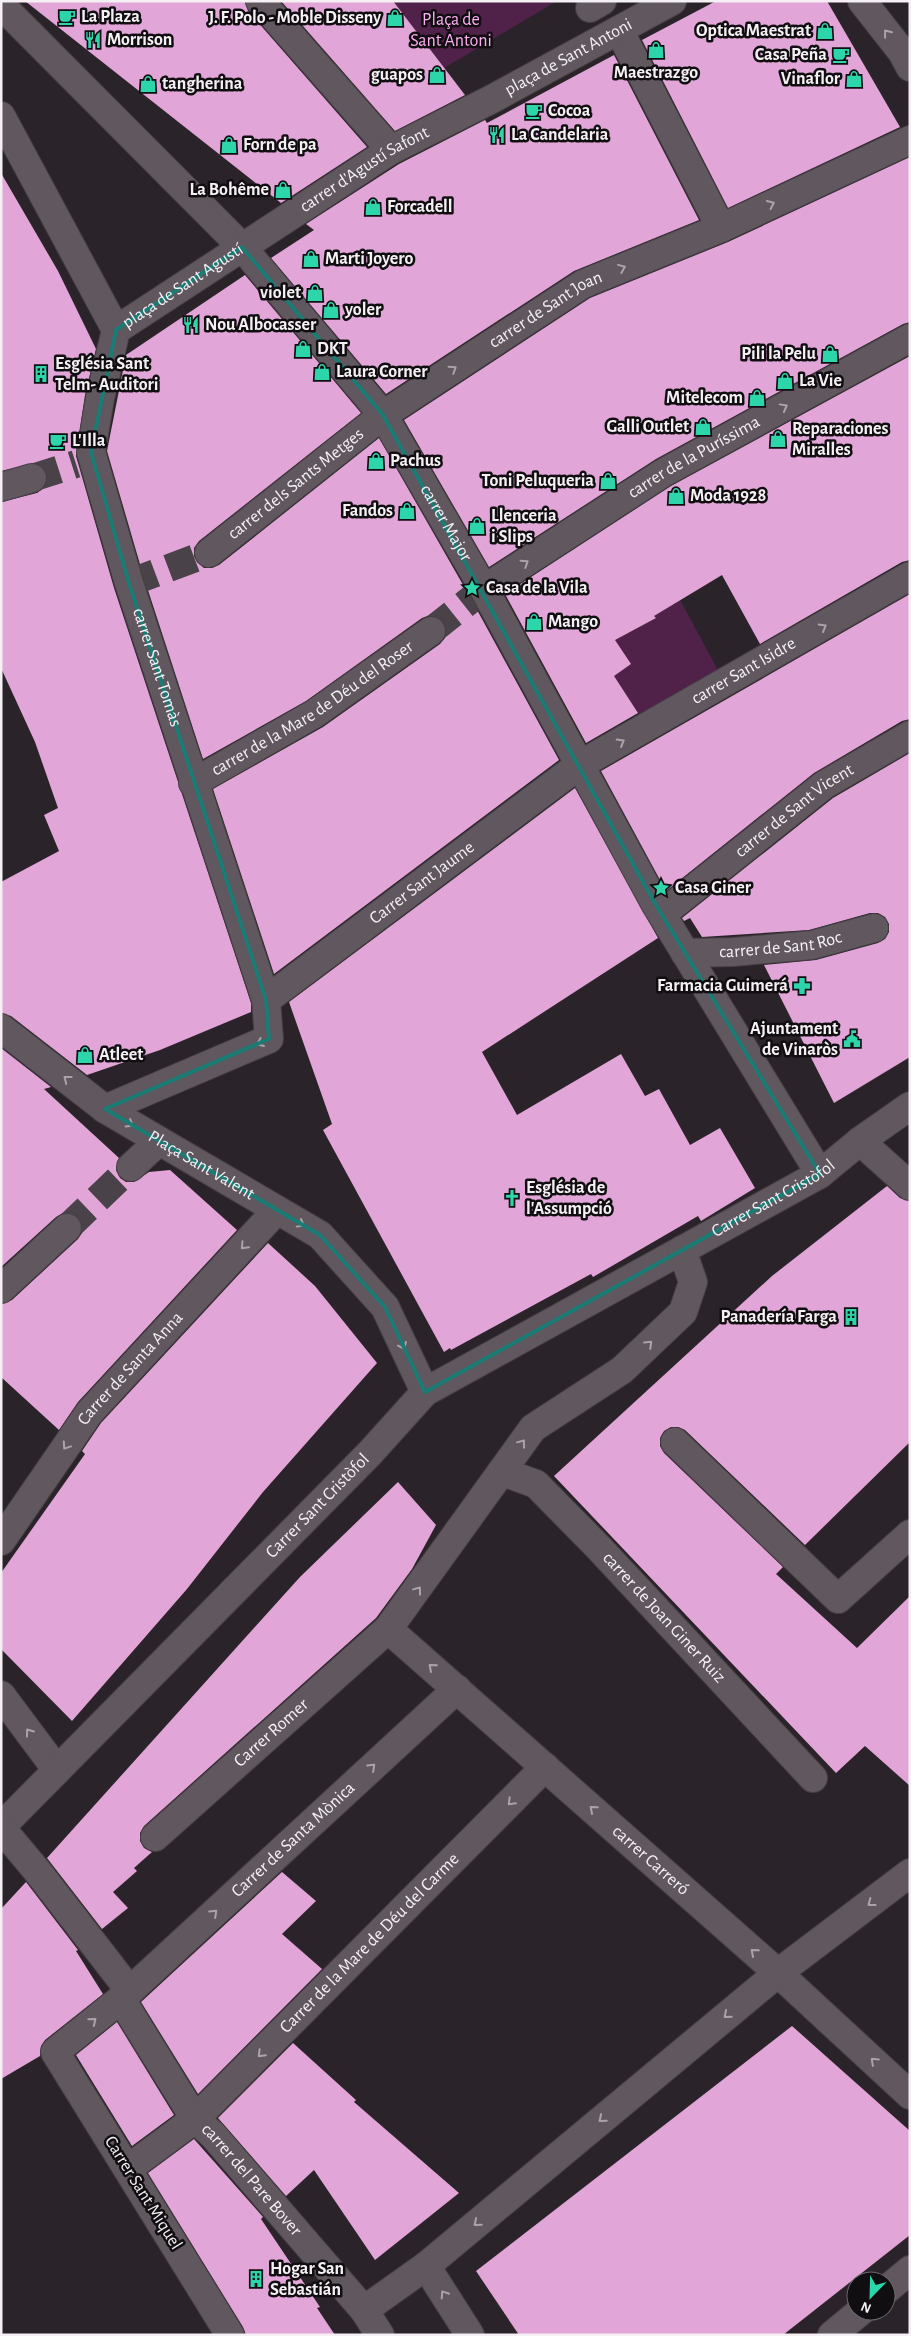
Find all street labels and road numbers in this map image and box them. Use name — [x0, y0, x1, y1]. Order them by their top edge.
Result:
street label: plaça de Sant Antoni — [502, 15, 635, 99]
street label: carrer d'Agustí Safont — [297, 123, 432, 216]
street label: plaça de Sant Agustí — [119, 240, 247, 332]
street label: carrer de Sant Joan — [486, 268, 605, 352]
street label: carrer de la Puríssima — [625, 413, 763, 502]
street label: carrer dels Sants Metges — [225, 425, 367, 543]
street label: carrer Major — [417, 482, 475, 565]
street label: carrer Sant Tomàs — [129, 606, 185, 729]
street label: carrer Sant Isidre — [689, 634, 799, 708]
street label: carrer de la Mare de Déu del Roser — [208, 637, 417, 779]
street label: carrer de Sant Vicent — [732, 761, 857, 861]
street label: Carrer Sant Jaume — [366, 838, 478, 928]
street label: carrer de Sant Roc — [719, 928, 844, 961]
street label: Plaça Sant Valent — [145, 1127, 258, 1204]
street label: Carrer Sant Cristòfol — [709, 1156, 839, 1241]
street label: Carrer de Santa Anna — [74, 1309, 187, 1428]
street label: Carrer Sant Cristòfol — [263, 1450, 373, 1562]
street label: carrer de Joan Giner Ruiz — [599, 1549, 729, 1686]
street label: Carrer Romer — [231, 1695, 312, 1771]
street label: Carrer de Santa Mònica — [228, 1779, 359, 1901]
street label: carrer Carreró — [609, 1822, 692, 1899]
street label: Carrer de la Mare de Déu del Carme — [277, 1850, 463, 2037]
street label: carrer del Pare Bover — [198, 2120, 305, 2240]
street label: Carrer Sant Miquel — [101, 2133, 185, 2253]

